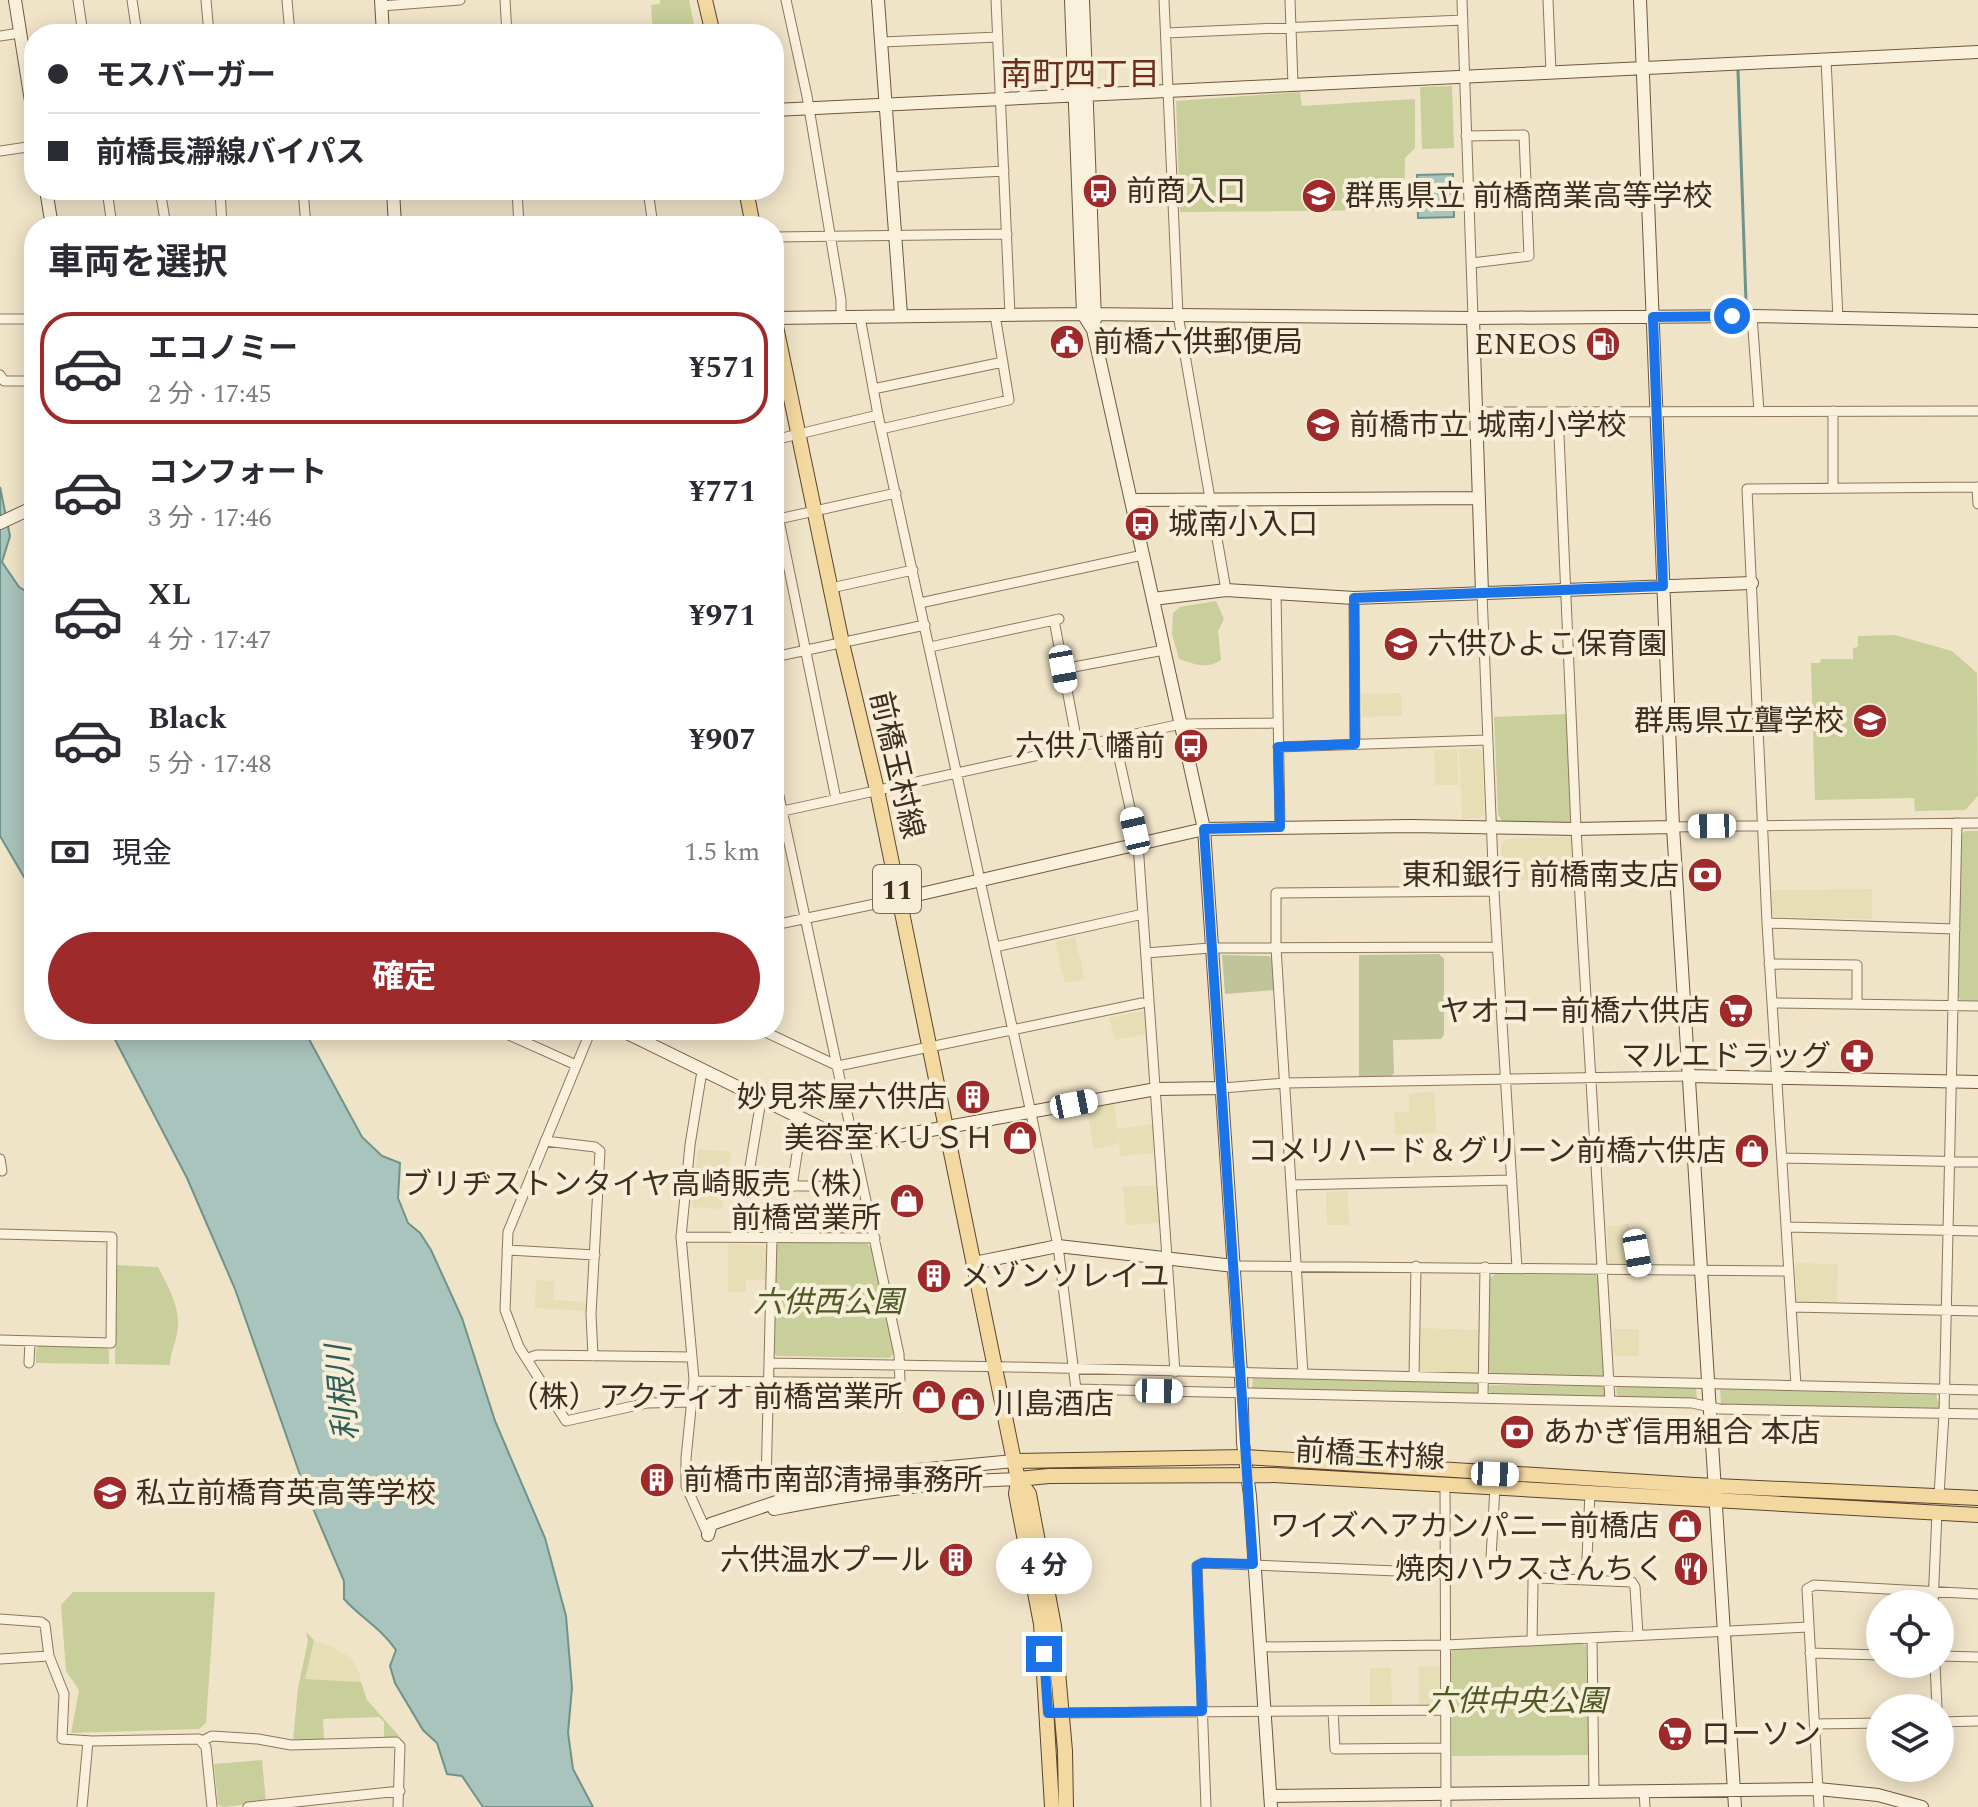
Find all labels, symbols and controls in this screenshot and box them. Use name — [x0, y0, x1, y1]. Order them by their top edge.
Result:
district label: 南町四丁目 — [1000, 51, 1160, 100]
text: モスバーガー — [96, 53, 276, 99]
text: 前橋長瀞線バイパス — [96, 130, 365, 176]
place label: 前商入口 — [1126, 169, 1246, 215]
bus stop icon: 前商入口 — [1081, 172, 1119, 210]
place label: 群馬県立 前橋商業高等学校 — [1345, 174, 1713, 220]
school or university icon: 群馬県立 前橋商業高等学校 — [1300, 177, 1338, 215]
text: 車両を選択 — [48, 236, 228, 291]
route start — [1714, 298, 1750, 334]
place label: 前橋六供郵便局 — [1093, 320, 1303, 366]
place label: ENEOS — [1474, 322, 1577, 368]
public building icon: 前橋六供郵便局 — [1048, 323, 1086, 361]
fuel station icon: ENEOS — [1584, 325, 1622, 363]
text: エコノミー — [148, 326, 298, 372]
icon: car — [52, 332, 124, 404]
text: ¥571 — [689, 345, 756, 391]
text: 2 分 · 17:45 — [148, 374, 272, 414]
place label: 前橋市立 城南小学校 — [1349, 403, 1627, 449]
school or university icon: 前橋市立 城南小学校 — [1304, 406, 1342, 444]
text: コンフォート — [148, 450, 327, 496]
icon: car — [52, 456, 124, 528]
text: ¥771 — [689, 469, 756, 515]
text: 3 分 · 17:46 — [148, 498, 272, 538]
place label: 城南小入口 — [1168, 502, 1318, 548]
bus stop icon: 城南小入口 — [1123, 505, 1161, 543]
text: XL — [148, 572, 191, 618]
icon: car — [52, 580, 124, 652]
text: ¥971 — [689, 593, 756, 639]
text: 4 分 · 17:47 — [148, 620, 272, 660]
place label: 六供ひよこ保育園 — [1427, 622, 1667, 668]
school or university icon: 六供ひよこ保育園 — [1382, 625, 1420, 663]
car — [1047, 643, 1079, 695]
street label: 前橋玉村線 — [857, 687, 935, 843]
text: Black — [148, 696, 227, 742]
place label: 群馬県立聾学校 — [1634, 699, 1844, 745]
school or university icon: 群馬県立聾学校 — [1851, 702, 1889, 740]
icon: car — [52, 704, 124, 776]
text: ¥907 — [689, 717, 756, 763]
place label: 六供八幡前 — [1015, 724, 1165, 770]
bus stop icon: 六供八幡前 — [1172, 727, 1210, 765]
text: 5 分 · 17:48 — [148, 744, 272, 784]
car — [1118, 805, 1152, 857]
car — [1688, 814, 1736, 838]
icon: cash — [48, 830, 92, 874]
text: 現金 — [112, 831, 172, 877]
text: 1.5 km — [684, 832, 760, 872]
place label: 東和銀行 前橋南支店 — [1402, 853, 1679, 899]
bank icon: 東和銀行 前橋南支店 — [1686, 856, 1724, 894]
road number: 11 — [873, 865, 921, 913]
button: 確定 — [48, 932, 760, 1024]
place label: ヤオコー前橋六供店 — [1440, 989, 1710, 1035]
supermarket icon: ヤオコー前橋六供店 — [1717, 992, 1755, 1030]
place label: マルエドラッグ — [1621, 1034, 1831, 1080]
pharmacy icon: マルエドラッグ — [1838, 1037, 1876, 1075]
place label: 妙見茶屋六供店 — [737, 1075, 947, 1121]
building icon: 妙見茶屋六供店 — [954, 1078, 992, 1116]
car — [1048, 1088, 1100, 1120]
place label: 美容室ＫＵＳＨ — [784, 1116, 994, 1162]
shop icon: 美容室ＫＵＳＨ — [1001, 1119, 1039, 1157]
place label: コメリハード＆グリーン前橋六供店 — [1248, 1129, 1726, 1175]
shop icon: コメリハード＆グリーン前橋六供店 — [1733, 1132, 1771, 1170]
place label: ブリヂストンタイヤ高崎販売（株） 前橋営業所 — [402, 1162, 881, 1242]
shop icon: ブリヂストンタイヤ高崎販売（株） 前橋営業所 — [888, 1182, 926, 1220]
car — [1621, 1227, 1653, 1279]
place label: メゾンソレイユ — [960, 1254, 1169, 1300]
building icon: メゾンソレイユ — [915, 1257, 953, 1295]
park label: 六供西公園 — [753, 1280, 907, 1326]
water label: 利根川 — [315, 1340, 372, 1443]
place label: （株）アクティオ 前橋営業所 — [509, 1375, 903, 1421]
shop icon: （株）アクティオ 前橋営業所 — [910, 1378, 948, 1416]
car — [1135, 1379, 1183, 1403]
place label: 川島酒店 — [994, 1382, 1114, 1428]
shop icon: 川島酒店 — [949, 1385, 987, 1423]
place label: あかぎ信用組合 本店 — [1543, 1410, 1821, 1456]
bank icon: あかぎ信用組合 本店 — [1498, 1413, 1536, 1451]
street label: 前橋玉村線 — [1294, 1428, 1446, 1482]
place label: 前橋市南部清掃事務所 — [683, 1458, 983, 1504]
building icon: 前橋市南部清掃事務所 — [638, 1461, 676, 1499]
car — [1471, 1461, 1519, 1487]
place label: 私立前橋育英高等学校 — [136, 1471, 436, 1517]
school or university icon: 私立前橋育英高等学校 — [91, 1474, 129, 1512]
place label: ワイズヘアカンパニー前橋店 — [1270, 1504, 1659, 1550]
shop icon: ワイズヘアカンパニー前橋店 — [1666, 1507, 1704, 1545]
place label: 六供温水プール — [720, 1538, 930, 1584]
callout: 4 分 — [996, 1538, 1092, 1594]
building icon: 六供温水プール — [937, 1541, 975, 1579]
text: 4 分 — [1020, 1546, 1068, 1586]
place label: 焼肉ハウスさんちく — [1395, 1547, 1665, 1593]
restaurant icon: 焼肉ハウスさんちく — [1672, 1550, 1710, 1588]
map controls — [1866, 1590, 1954, 1782]
button: locate — [1866, 1590, 1954, 1678]
route end — [1026, 1636, 1062, 1672]
park label: 六供中央公園 — [1427, 1679, 1611, 1725]
button: layers — [1866, 1694, 1954, 1782]
place label: ローソン — [1701, 1712, 1821, 1758]
supermarket icon: ローソン — [1656, 1715, 1694, 1753]

